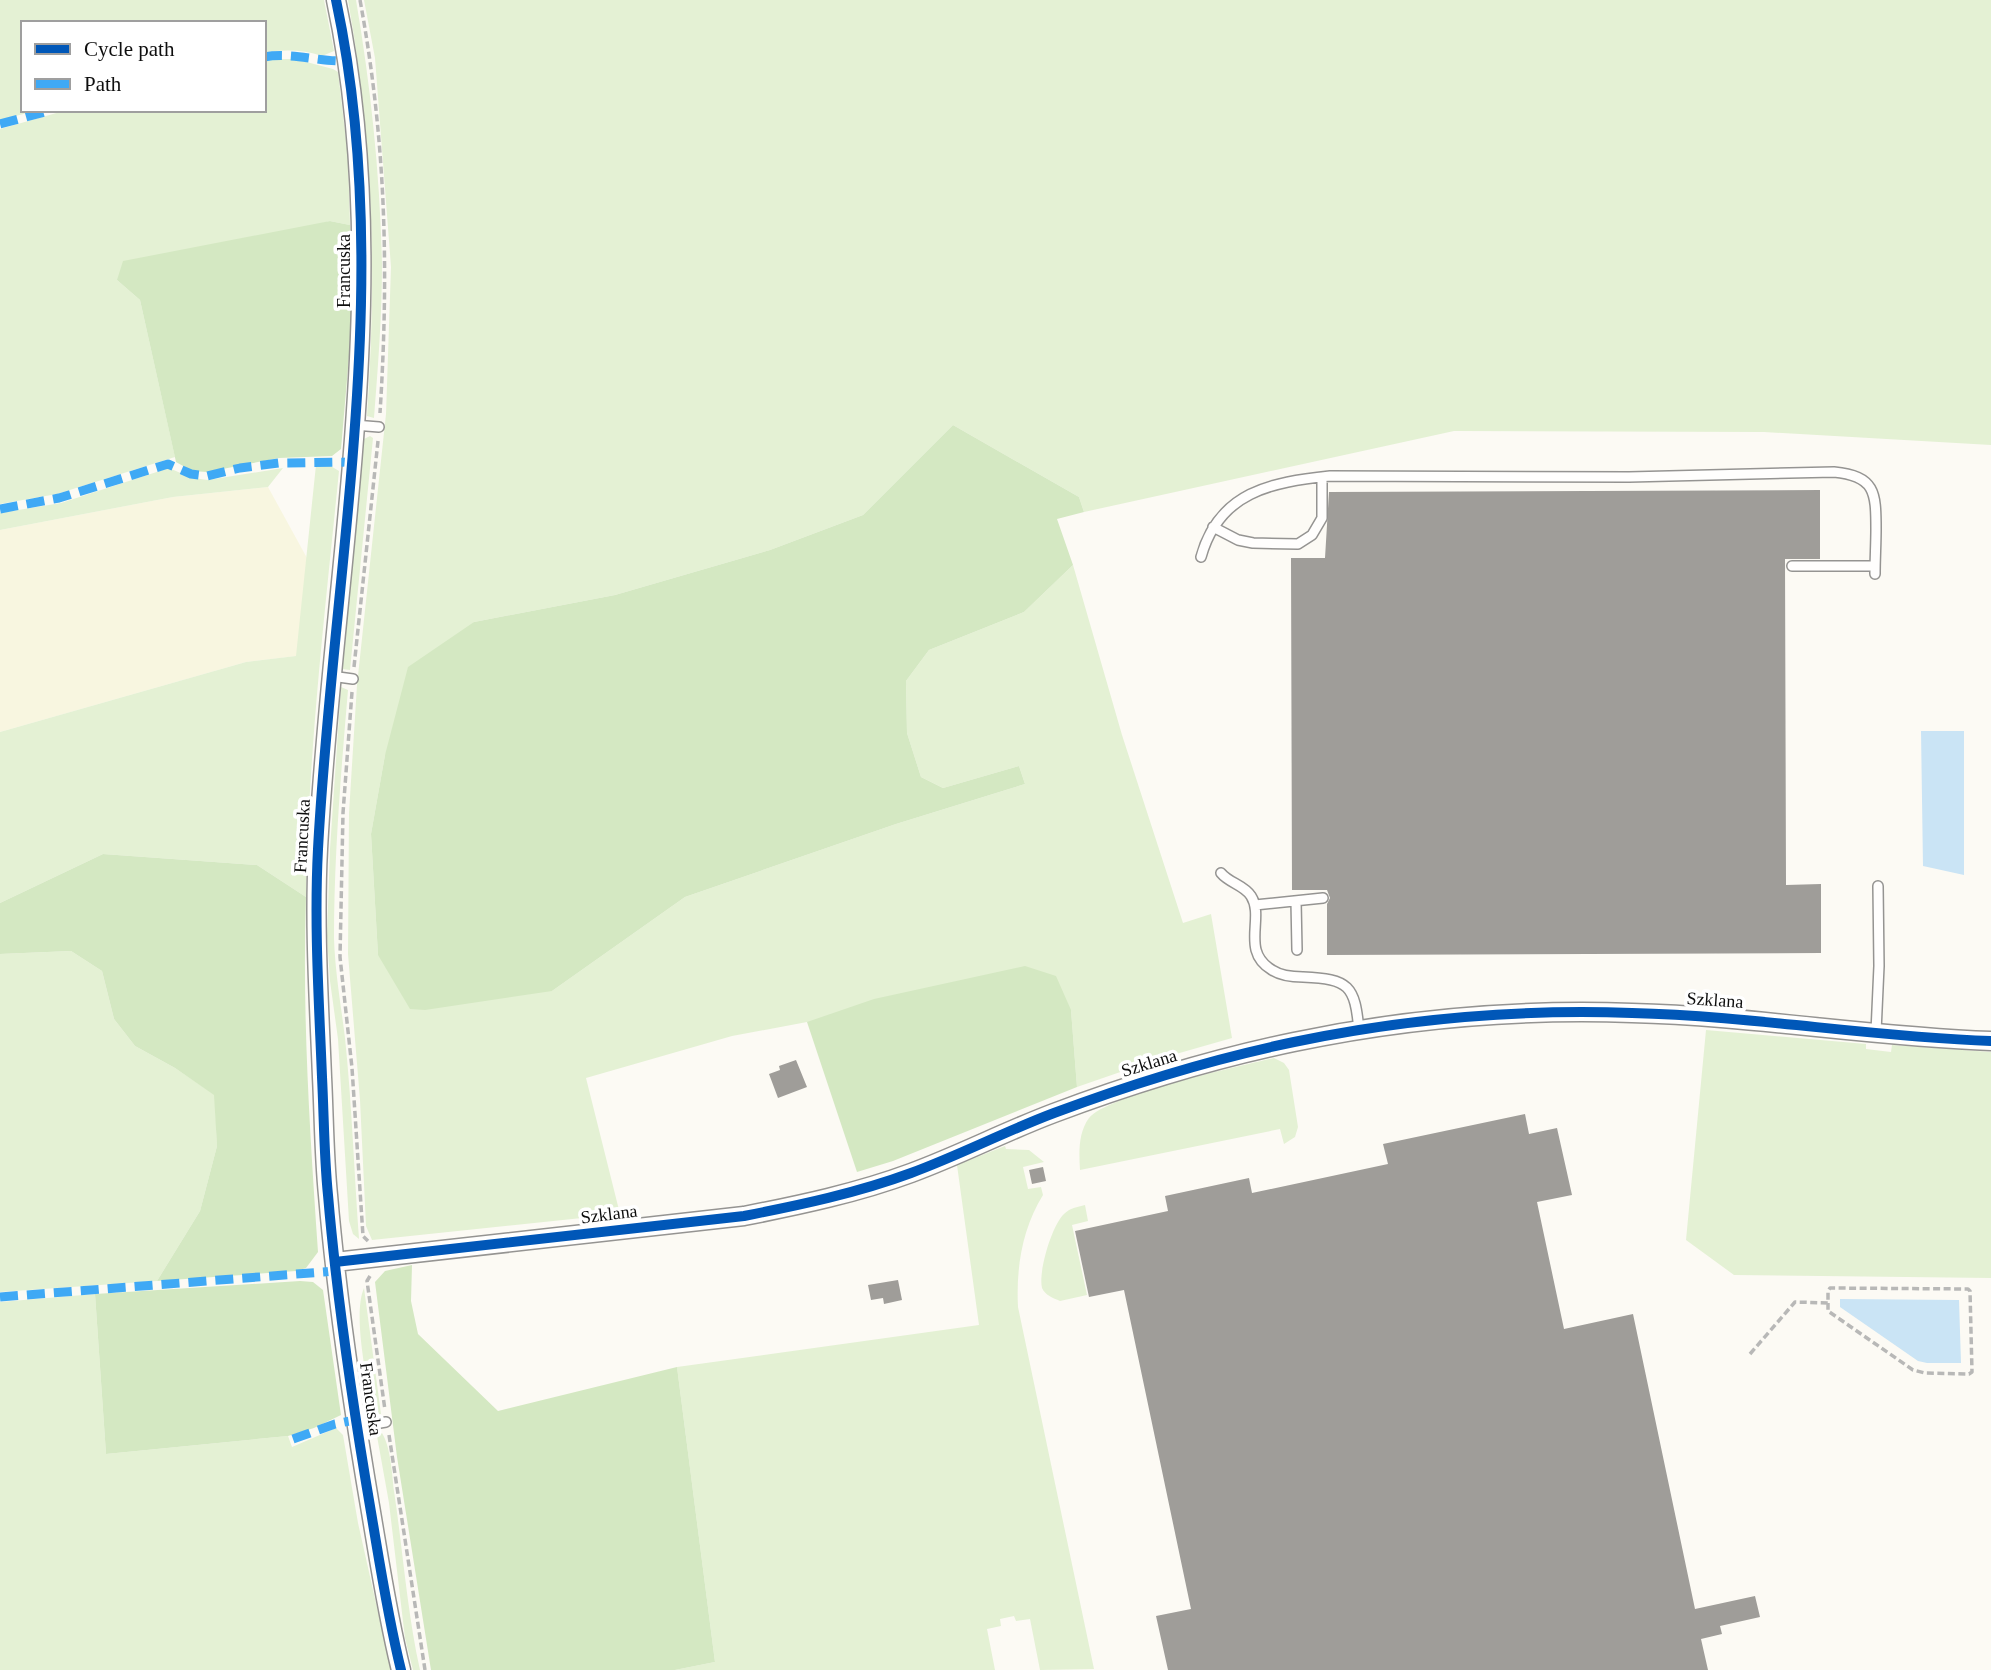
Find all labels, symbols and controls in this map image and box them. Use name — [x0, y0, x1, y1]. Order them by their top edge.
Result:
legend — [21, 21, 266, 112]
text: Cycle path — [84, 37, 175, 61]
text: Path — [84, 72, 122, 96]
street label: Francuska — [334, 234, 354, 308]
street label: Francuska — [290, 799, 314, 873]
street label: Szklana — [1686, 988, 1744, 1012]
street label: Szklana — [1119, 1045, 1179, 1081]
street label: Szklana — [580, 1201, 639, 1227]
street label: Francuska — [356, 1361, 386, 1437]

